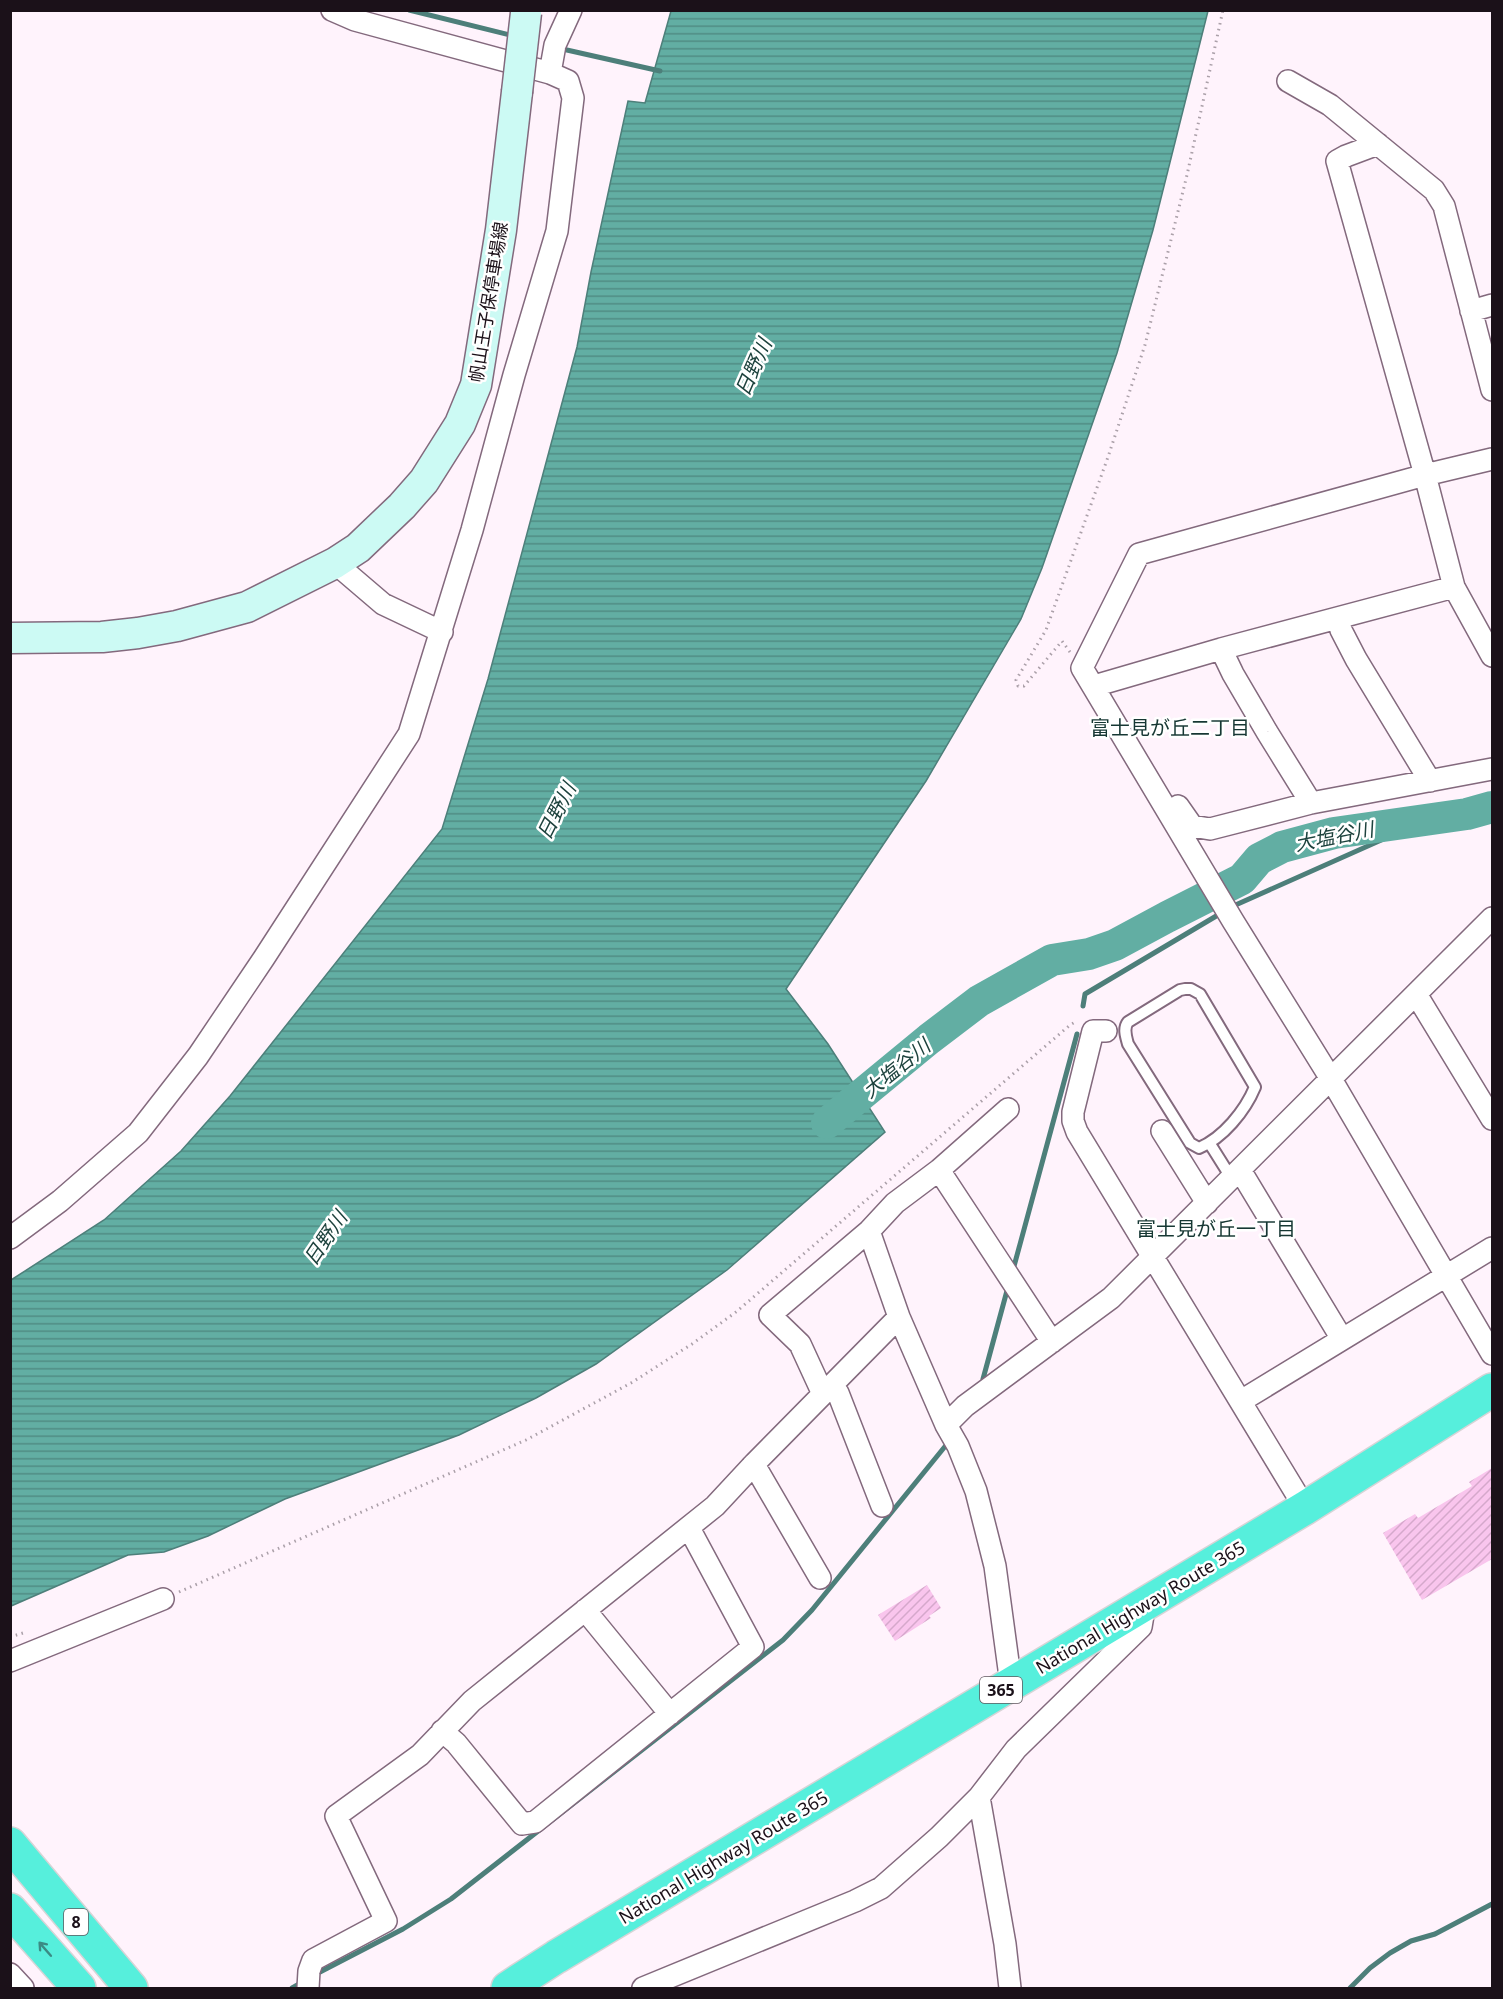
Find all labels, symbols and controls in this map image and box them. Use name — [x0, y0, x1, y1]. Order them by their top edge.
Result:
street label: 帆山王子保停車場線 — [463, 220, 513, 384]
water label: 日野川 — [728, 332, 778, 400]
district label: 富士見が丘二丁目 — [1090, 714, 1250, 741]
water label: 日野川 — [530, 776, 583, 844]
water label: 大塩谷川 — [1292, 815, 1378, 857]
water label: 大塩谷川 — [856, 1031, 937, 1104]
water label: 日野川 — [297, 1204, 354, 1270]
district label: 富士見が丘一丁目 — [1136, 1215, 1296, 1242]
street label: National Highway Route 365 — [1031, 1535, 1249, 1679]
road number: 365 — [980, 1677, 1022, 1703]
street label: National Highway Route 365 — [614, 1785, 832, 1929]
road number: 8 — [64, 1909, 88, 1935]
one-way arrow — [38, 1941, 51, 1957]

